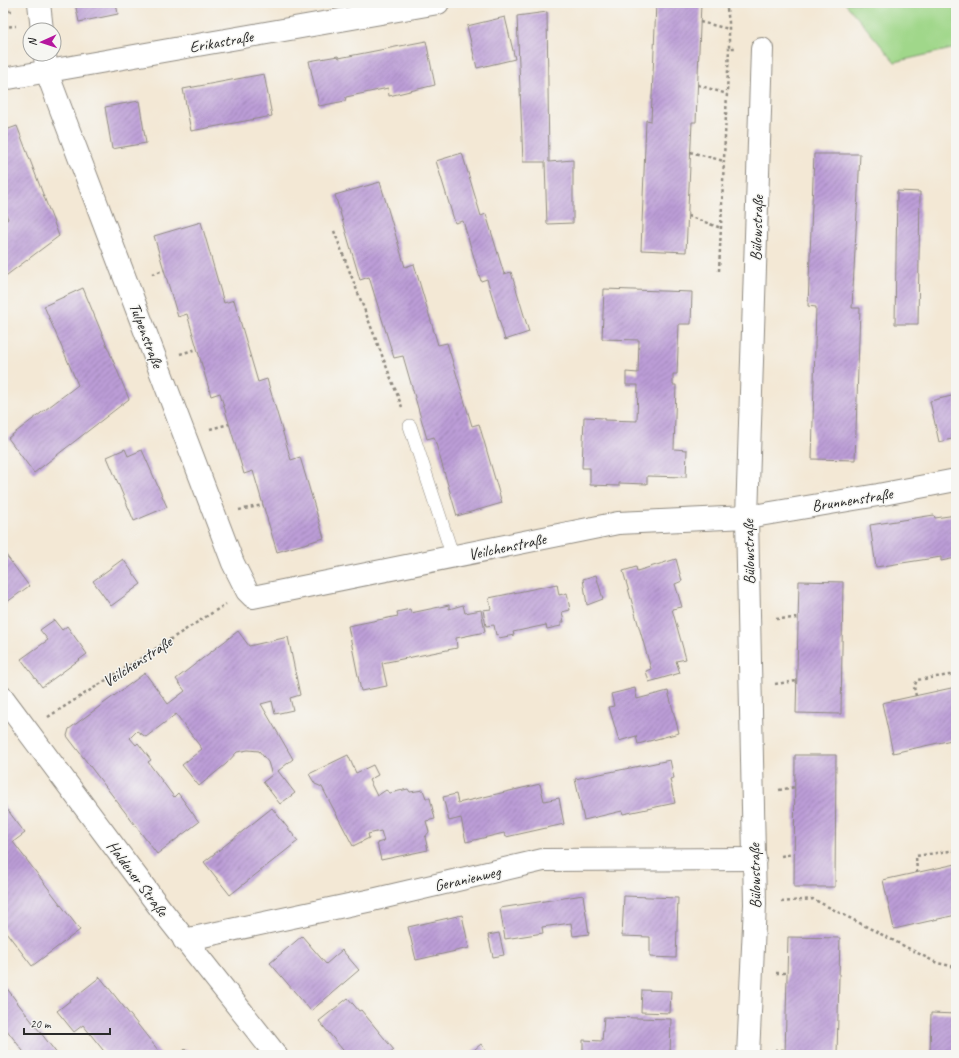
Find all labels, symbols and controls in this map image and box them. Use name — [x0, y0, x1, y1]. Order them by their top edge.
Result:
north arrow — [22, 22, 62, 62]
street label: Erikastraße — [188, 26, 256, 57]
text: N — [25, 37, 39, 46]
street label: Bülowstraße — [746, 193, 768, 261]
street label: Tulpenstraße — [125, 300, 168, 372]
street label: Brunnenstraße — [810, 483, 896, 516]
street label: Bülowstraße — [738, 517, 760, 585]
street label: Veilchenstraße — [467, 529, 549, 565]
street label: Veilchenstraße — [99, 631, 177, 692]
street label: Haldener Straße — [102, 837, 173, 922]
street label: Bülowstraße — [744, 841, 766, 909]
street label: Geranienweg — [432, 861, 503, 896]
scale bar — [24, 1010, 110, 1036]
text: 20 m — [30, 1016, 52, 1032]

